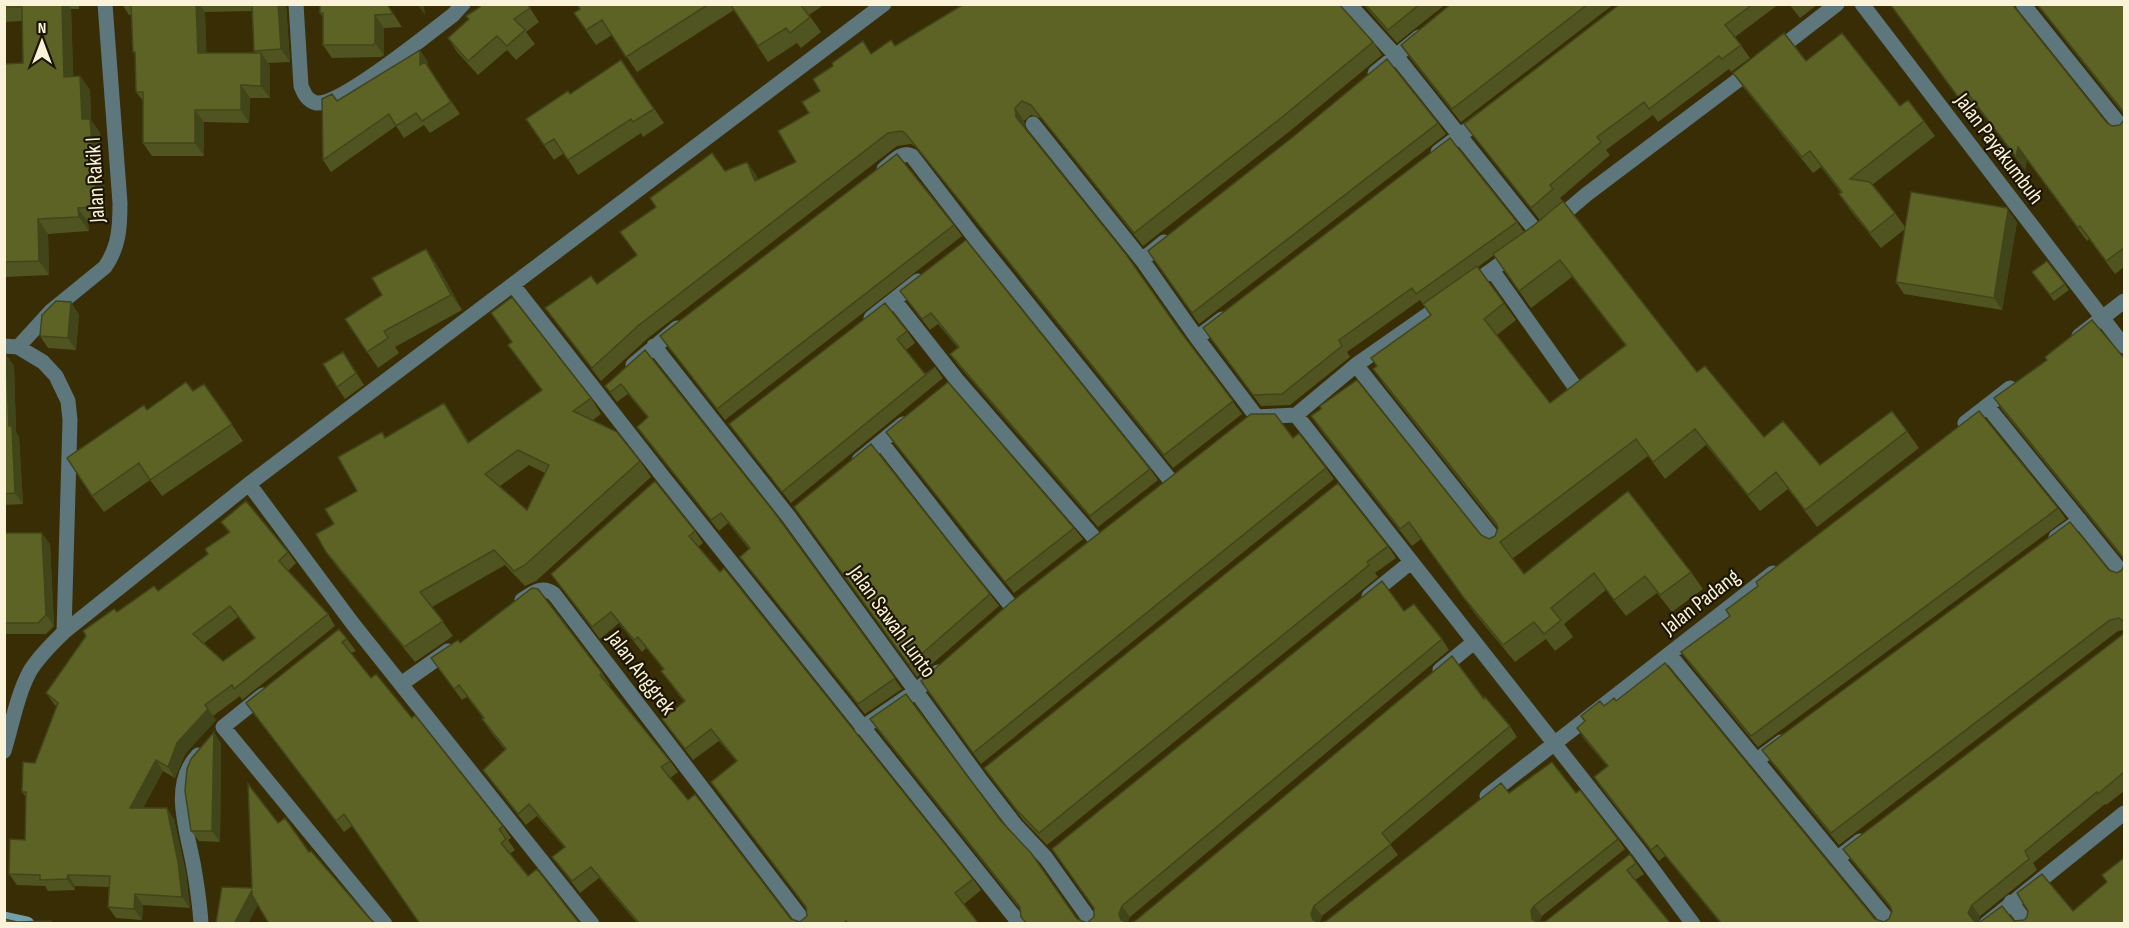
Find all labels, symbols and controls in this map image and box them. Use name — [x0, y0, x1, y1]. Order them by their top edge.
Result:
north arrow — [12, 12, 72, 72]
text: N — [38, 19, 46, 38]
street label: Jalan Payakumbuh — [1948, 87, 2049, 210]
street label: Jalan Rakik I — [80, 136, 111, 224]
street label: Jalan Sawah Lunto — [841, 560, 942, 683]
street label: Jalan Padang — [1656, 563, 1746, 642]
street label: Jalan Anggrek — [600, 625, 682, 721]

